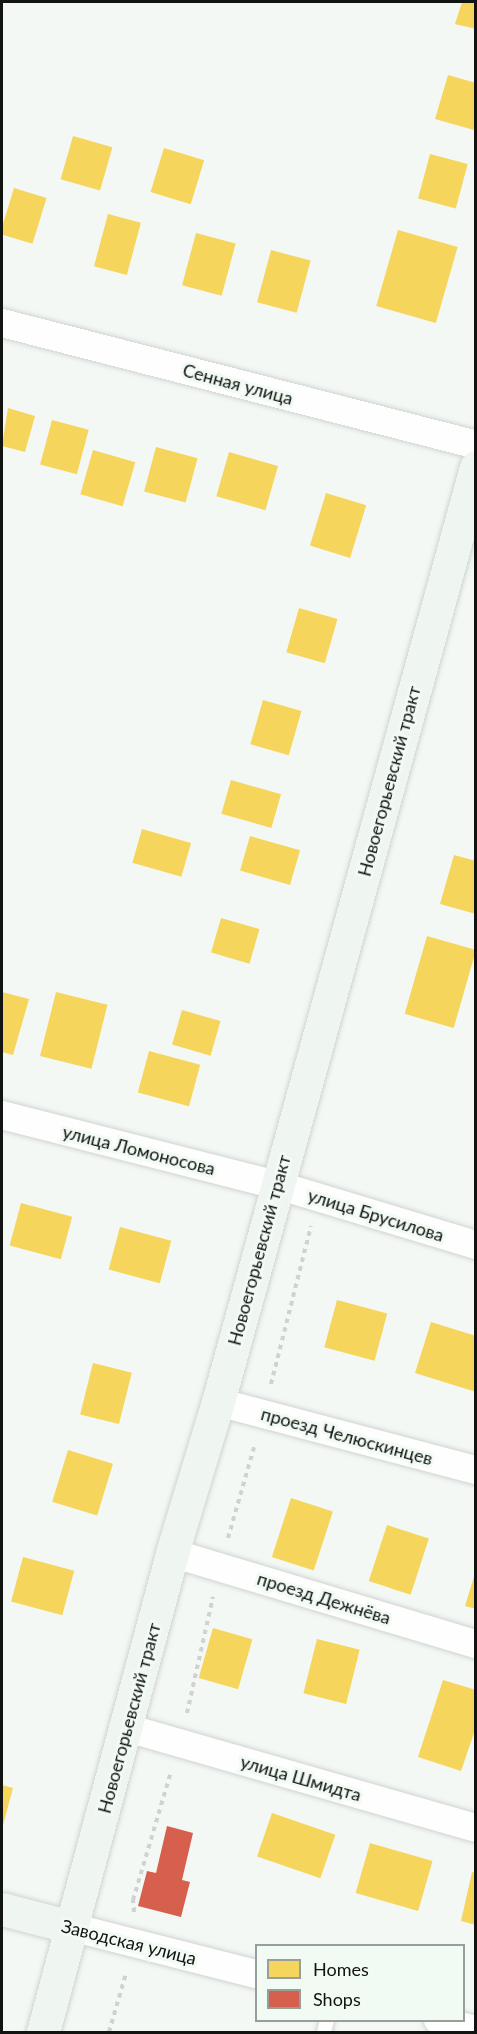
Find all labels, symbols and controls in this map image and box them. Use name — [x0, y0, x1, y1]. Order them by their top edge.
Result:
street label: Сенная улица — [181, 359, 295, 409]
street label: Новоегорьевский тракт — [353, 683, 425, 879]
street label: улица Ломоносова — [60, 1121, 218, 1179]
street label: Новоегорьевский тракт — [223, 1152, 295, 1348]
street label: улица Брусилова — [305, 1184, 447, 1246]
street label: проезд Челюскинцев — [259, 1403, 435, 1469]
street label: проезд Дежнёва — [255, 1567, 393, 1629]
street label: Новоегорьевский тракт — [93, 1620, 165, 1816]
street label: улица Шмидта — [238, 1750, 364, 1806]
street label: Заводская улица — [59, 1915, 199, 1969]
legend — [255, 1944, 465, 2022]
text: Homes — [313, 1958, 369, 1980]
text: Shops — [313, 1988, 361, 2010]

